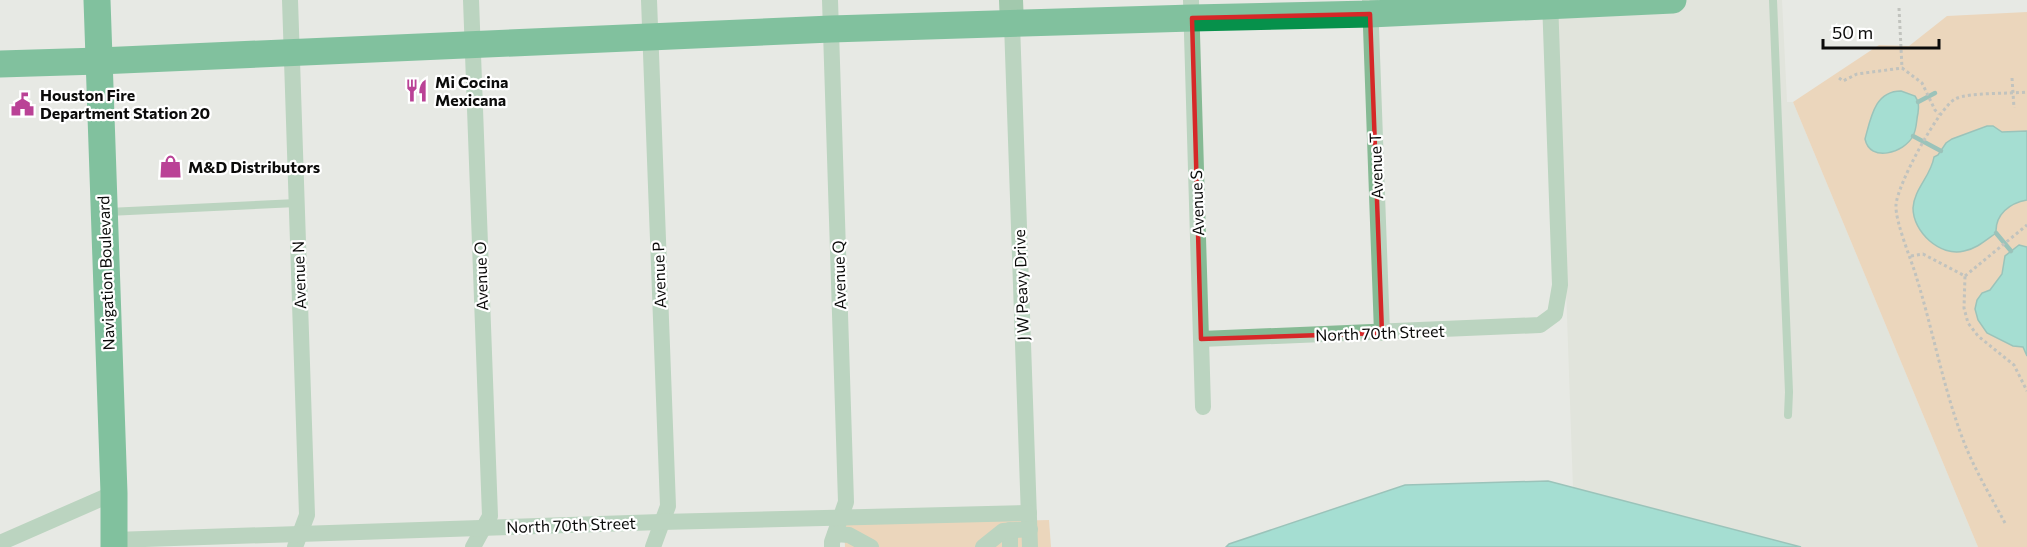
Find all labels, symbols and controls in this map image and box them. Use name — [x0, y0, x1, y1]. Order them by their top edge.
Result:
scale bar — [1823, 12, 1938, 50]
text: 50 m — [1832, 21, 1873, 43]
place label: Mi Cocina Mexicana — [435, 72, 508, 109]
restaurant icon: Mi Cocina Mexicana — [404, 78, 430, 104]
place label: Houston Fire Department Station 20 — [40, 85, 210, 122]
public building icon: Houston Fire Department Station 20 — [9, 91, 35, 117]
street label: Avenue T — [1365, 132, 1386, 200]
shop icon: M&D Distributors — [157, 154, 183, 180]
place label: M&D Distributors — [188, 157, 320, 176]
street label: Avenue S — [1186, 170, 1207, 236]
street label: Navigation Boulevard — [93, 195, 118, 351]
street label: J W Peavy Drive — [1009, 229, 1032, 341]
street label: Avenue N — [288, 240, 309, 310]
street label: Avenue Q — [828, 240, 849, 310]
street label: Avenue O — [470, 241, 491, 311]
street label: Avenue P — [648, 241, 669, 309]
street label: North 70th Street — [1315, 321, 1446, 344]
street label: North 70th Street — [506, 513, 637, 536]

